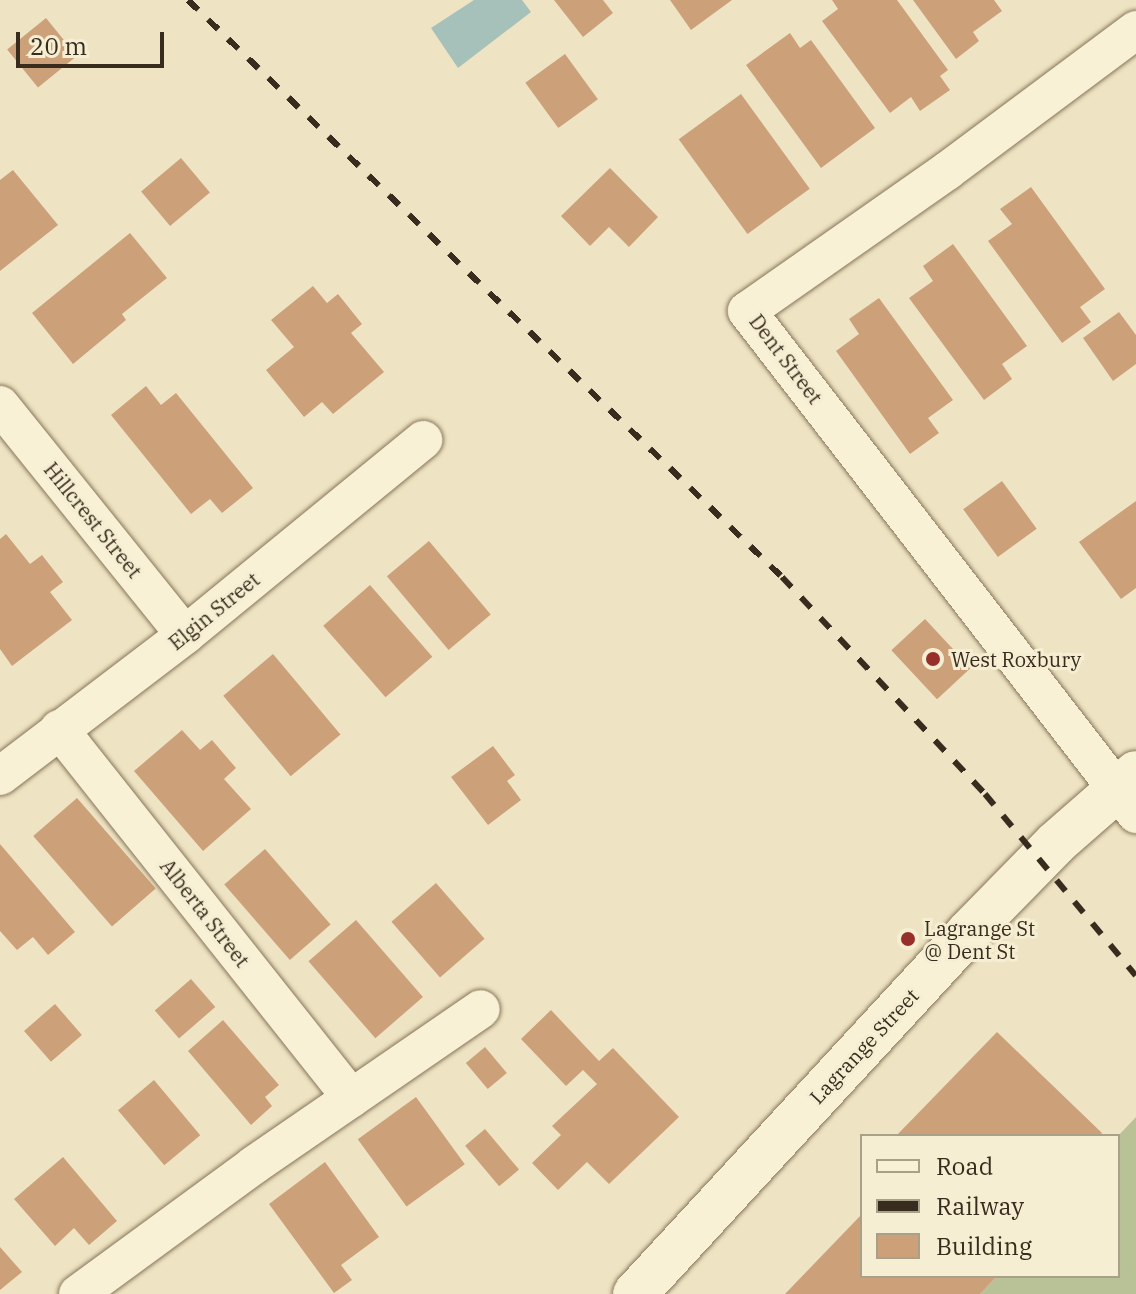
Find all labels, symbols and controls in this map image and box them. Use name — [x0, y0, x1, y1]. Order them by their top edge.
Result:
scale bar — [20, 16, 168, 66]
text: 20 m — [30, 30, 87, 62]
street label: Dent Street — [745, 310, 827, 408]
street label: Hillcrest Street — [39, 457, 147, 583]
street label: Elgin Street — [164, 567, 264, 655]
place label: West Roxbury — [951, 647, 1081, 671]
marker: West Roxbury — [922, 648, 944, 670]
street label: Alberta Street — [155, 854, 255, 972]
place label: Lagrange St @ Dent St — [924, 916, 1035, 963]
marker: Lagrange St @ Dent St — [899, 930, 917, 948]
street label: Lagrange Street — [805, 984, 923, 1108]
legend — [860, 1134, 1120, 1278]
text: Road — [936, 1150, 993, 1182]
text: Railway — [936, 1190, 1024, 1222]
text: Building — [936, 1230, 1032, 1262]

